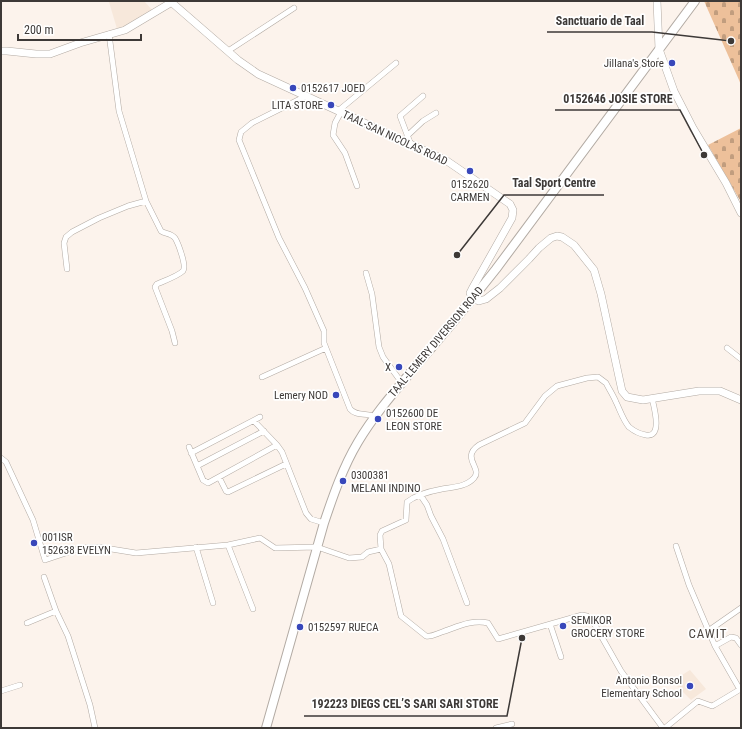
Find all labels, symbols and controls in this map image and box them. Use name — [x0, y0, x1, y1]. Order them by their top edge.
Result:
callout: Sanctuario de Taal — [547, 8, 652, 32]
text: Sanctuario de Taal — [556, 14, 644, 28]
scale bar — [18, 16, 141, 42]
text: 200 m — [24, 23, 54, 37]
place label: Jillana's Store — [604, 57, 664, 70]
marker: Jillana's Store — [667, 58, 677, 68]
place label: 0152617 JOED — [301, 82, 365, 95]
marker: 0152617 JOED — [288, 83, 298, 93]
callout: 0152646 JOSIE STORE — [555, 86, 680, 110]
text: 0152646 JOSIE STORE — [563, 92, 673, 106]
place label: LITA STORE — [272, 99, 324, 112]
marker: LITA STORE — [326, 100, 336, 110]
street label: TAAL-SAN NICOLAS ROAD — [340, 108, 450, 168]
marker: 0152620 CARMEN — [465, 166, 475, 176]
callout: Taal Sport Centre — [504, 171, 604, 195]
text: Taal Sport Centre — [512, 176, 596, 190]
place label: 0152620 CARMEN — [450, 178, 490, 204]
street label: TAAL-LEMERY DIVERSION ROAD — [386, 284, 486, 400]
place label: X — [385, 361, 391, 374]
marker: X — [394, 362, 404, 372]
place label: Lemery NOD — [274, 389, 328, 402]
marker: Lemery NOD — [331, 390, 341, 400]
place label: 0152600 DE LEON STORE — [386, 407, 442, 433]
marker: 0152600 DE LEON STORE — [373, 414, 383, 424]
place label: 0300381 MELANI INDINO — [351, 469, 421, 495]
marker: 0300381 MELANI INDINO — [338, 476, 348, 486]
place label: 001ISR 152638 EVELYN — [42, 531, 111, 557]
marker: 001ISR 152638 EVELYN — [29, 538, 39, 548]
place label: SEMIKOR GROCERY STORE — [571, 614, 645, 640]
place label: 0152597 RUECA — [308, 621, 379, 634]
marker: SEMIKOR GROCERY STORE — [558, 621, 568, 631]
marker: 0152597 RUECA — [295, 622, 305, 632]
district label: CAWIT — [688, 626, 728, 641]
place label: Antonio Bonsol Elementary School — [601, 674, 682, 700]
marker: Antonio Bonsol Elementary School — [685, 681, 695, 691]
callout: 192223 DIEGS CEL’S SARI SARI STORE — [304, 692, 507, 716]
text: 192223 DIEGS CEL’S SARI SARI STORE — [312, 697, 499, 711]

